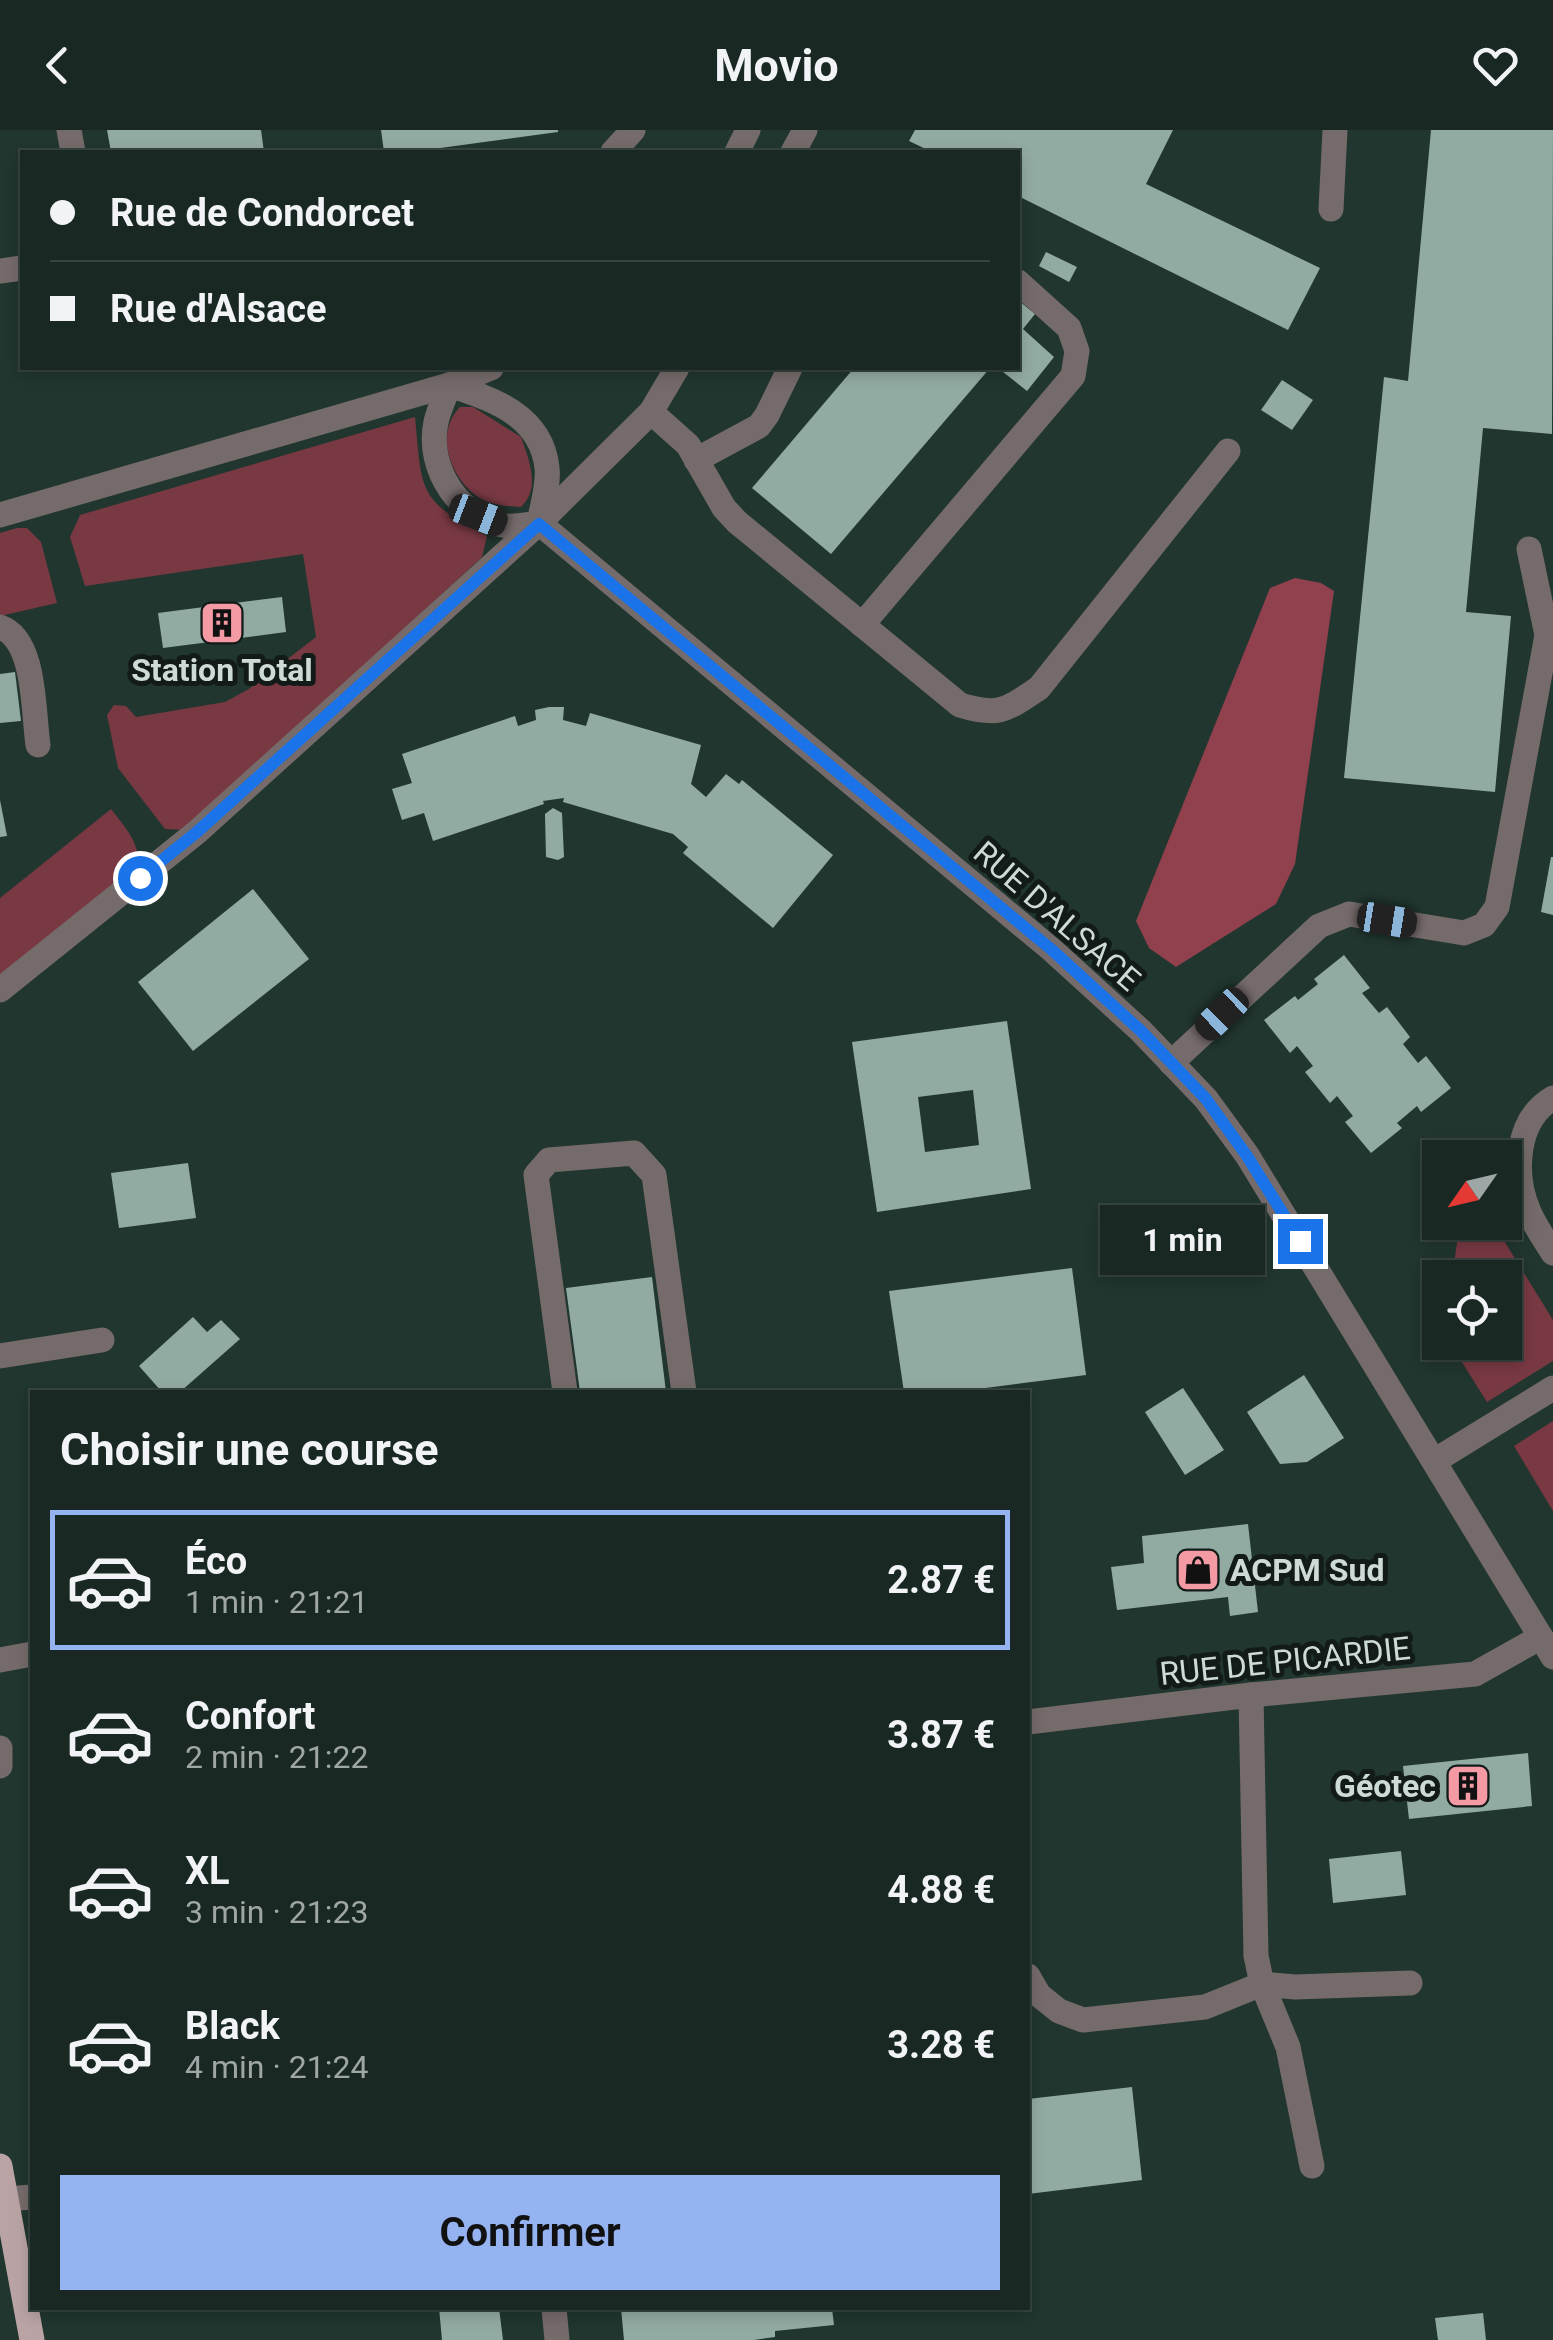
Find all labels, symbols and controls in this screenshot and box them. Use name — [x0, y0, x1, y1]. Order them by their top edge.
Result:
icon: back — [30, 38, 85, 93]
icon: heart — [1468, 38, 1523, 93]
text: Movio — [714, 39, 839, 92]
text: Rue de Condorcet — [110, 191, 414, 235]
text: Rue d'Alsace — [110, 287, 327, 331]
car — [445, 490, 511, 540]
building icon: Station Total — [199, 600, 245, 646]
place label: Station Total — [131, 651, 313, 689]
street label: RUE D'ALSACE — [966, 833, 1148, 999]
route start — [118, 856, 163, 901]
car — [1355, 900, 1419, 940]
car — [1190, 982, 1254, 1046]
north arrow — [1422, 1140, 1522, 1240]
map controls — [1422, 1140, 1522, 1360]
callout: 1 min — [1100, 1206, 1265, 1276]
route end — [1278, 1219, 1323, 1264]
text: 1 min — [1142, 1221, 1223, 1259]
button: locate — [1422, 1260, 1522, 1360]
text: Choisir une course — [60, 1423, 439, 1476]
icon: car — [65, 1535, 155, 1625]
text: Éco — [185, 1539, 247, 1583]
shop icon: ACPM Sud — [1175, 1547, 1221, 1593]
place label: ACPM Sud — [1230, 1551, 1384, 1589]
text: 2.87 € — [887, 1558, 995, 1602]
text: 1 min · 21:21 — [185, 1583, 368, 1621]
street label: RUE DE PICARDIE — [1158, 1629, 1412, 1693]
icon: car — [65, 1690, 155, 1780]
text: Confort — [185, 1694, 315, 1738]
text: 3.87 € — [887, 1713, 995, 1757]
text: 2 min · 21:22 — [185, 1738, 368, 1776]
building icon: Géotec — [1445, 1763, 1491, 1809]
place label: Géotec — [1334, 1767, 1436, 1805]
icon: car — [65, 1845, 155, 1935]
text: XL — [185, 1849, 230, 1893]
text: 4.88 € — [887, 1868, 995, 1912]
text: 3 min · 21:23 — [185, 1893, 368, 1931]
icon: car — [65, 2000, 155, 2090]
text: Black — [185, 2004, 280, 2048]
text: 3.28 € — [887, 2023, 995, 2067]
text: 4 min · 21:24 — [185, 2048, 368, 2086]
button: Confirmer — [60, 2175, 1000, 2290]

